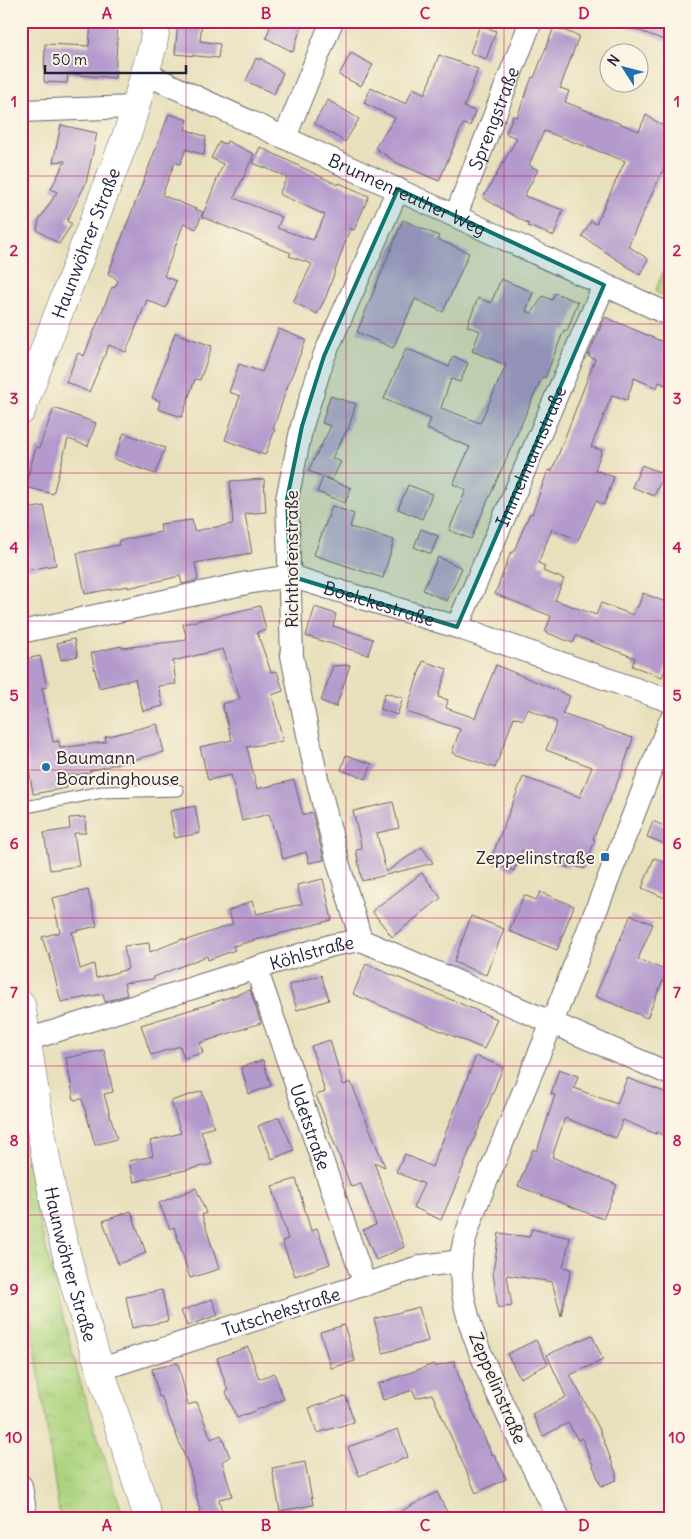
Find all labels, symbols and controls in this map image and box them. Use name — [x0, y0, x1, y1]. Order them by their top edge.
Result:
text: A — [102, 3, 112, 23]
text: B — [261, 3, 272, 23]
text: C — [420, 3, 431, 23]
text: D — [578, 3, 590, 23]
scale bar — [45, 42, 186, 74]
north arrow — [598, 42, 648, 92]
text: 50 m — [52, 50, 87, 69]
text: N — [603, 51, 624, 70]
street label: Sprengstraße — [463, 63, 524, 173]
text: 1 — [11, 91, 17, 111]
text: 1 — [674, 91, 680, 111]
street label: Brunnenreuther Weg — [325, 148, 490, 240]
street label: Haunwöhrer Straße — [46, 164, 125, 322]
text: 2 — [10, 240, 19, 260]
text: 2 — [673, 240, 682, 260]
street label: Immelmannstraße — [490, 382, 571, 530]
text: 3 — [9, 388, 19, 408]
text: 3 — [672, 388, 682, 408]
street label: Richthofenstraße — [280, 490, 303, 628]
text: 4 — [9, 537, 19, 557]
text: 4 — [672, 537, 682, 557]
street label: Boelckestraße — [321, 575, 437, 631]
text: 5 — [9, 685, 19, 705]
text: 5 — [672, 685, 682, 705]
place label: Baumann Boardinghouse — [56, 746, 179, 790]
marker: Baumann Boardinghouse — [40, 761, 52, 773]
text: 6 — [9, 833, 19, 853]
text: 6 — [672, 833, 682, 853]
place label: Zeppelinstraße — [476, 846, 595, 869]
marker: Zeppelinstraße — [599, 851, 611, 863]
street label: Köhlstraße — [267, 930, 356, 975]
text: 7 — [10, 982, 18, 1002]
text: 7 — [673, 982, 681, 1002]
street label: Udetstraße — [285, 1081, 336, 1173]
text: 8 — [9, 1130, 19, 1150]
text: 8 — [672, 1130, 682, 1150]
street label: Haunwöhrer Straße — [40, 1185, 102, 1344]
text: 9 — [9, 1279, 19, 1299]
text: 9 — [672, 1279, 682, 1299]
street label: Tutschekstraße — [219, 1282, 343, 1341]
street label: Zeppelinstraße — [464, 1329, 532, 1447]
text: 10 — [6, 1427, 22, 1447]
text: 10 — [669, 1427, 685, 1447]
text: A — [102, 1515, 112, 1535]
text: B — [261, 1515, 272, 1535]
text: C — [420, 1515, 431, 1535]
text: D — [578, 1515, 590, 1535]

